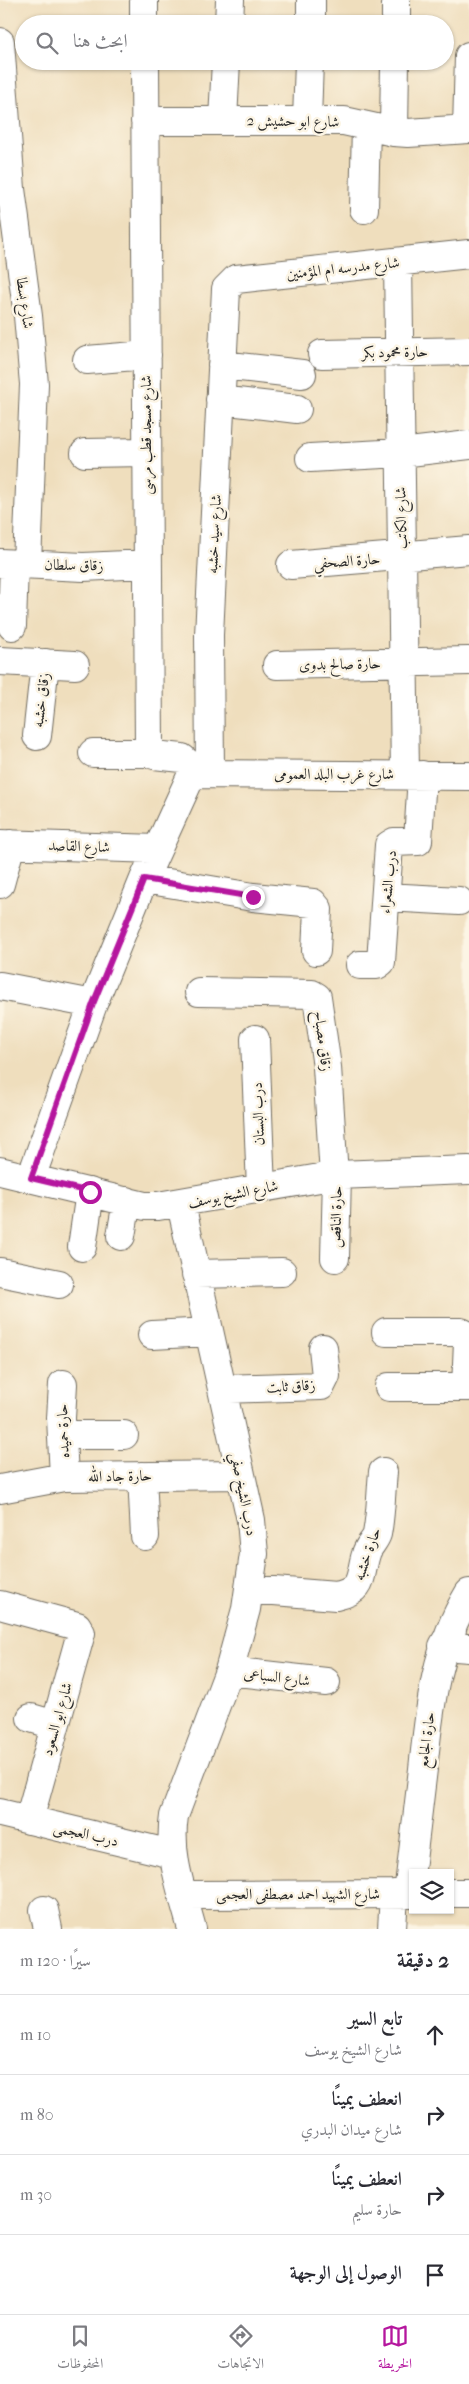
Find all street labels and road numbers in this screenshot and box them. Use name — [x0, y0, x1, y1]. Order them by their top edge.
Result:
street label: شارع ابو حشيش 2 — [246, 111, 340, 135]
street label: شارع مدرسه ام المؤمنين — [286, 253, 401, 287]
street label: شارع بسطا — [9, 276, 38, 330]
street label: حارة محمود بكر — [360, 342, 428, 363]
street label: شارع مسجد قطب مرسى — [137, 375, 159, 495]
street label: شارع الكاتب — [391, 487, 415, 549]
street label: شارع سيد خشبه — [203, 494, 229, 574]
street label: حارة الصحفي — [313, 550, 381, 577]
street label: زقاق سلطان — [44, 555, 104, 575]
street label: حارة صالح بدوى — [299, 654, 381, 679]
street label: زقاق خشبه — [29, 672, 53, 728]
street label: شارع غرب البلد العمومى — [274, 765, 394, 787]
street label: شارع القاصد — [48, 836, 110, 860]
street label: درب الشعراء — [376, 849, 401, 915]
street label: زقاق مصباح — [306, 1010, 336, 1073]
street label: درب البستان — [248, 1082, 268, 1146]
street label: شارع الشيخ يوسف — [186, 1176, 281, 1216]
street label: حارة الناقص — [326, 1186, 347, 1248]
street label: زقاق ثابت — [266, 1376, 316, 1396]
street label: حارة حميده — [53, 1403, 73, 1459]
street label: درب الشيخ صفي — [222, 1451, 261, 1538]
street label: حارة جاد الله — [88, 1463, 152, 1486]
street label: حارة خشبه — [350, 1525, 384, 1583]
street label: شارع السباعى — [242, 1664, 311, 1694]
street label: شارع ابو السعود — [38, 1680, 80, 1759]
street label: حارة الجامع — [414, 1711, 443, 1770]
street label: درب العجمى — [51, 1818, 120, 1852]
street label: شارع الشهيد احمد مصطفى العجمى — [216, 1885, 380, 1907]

